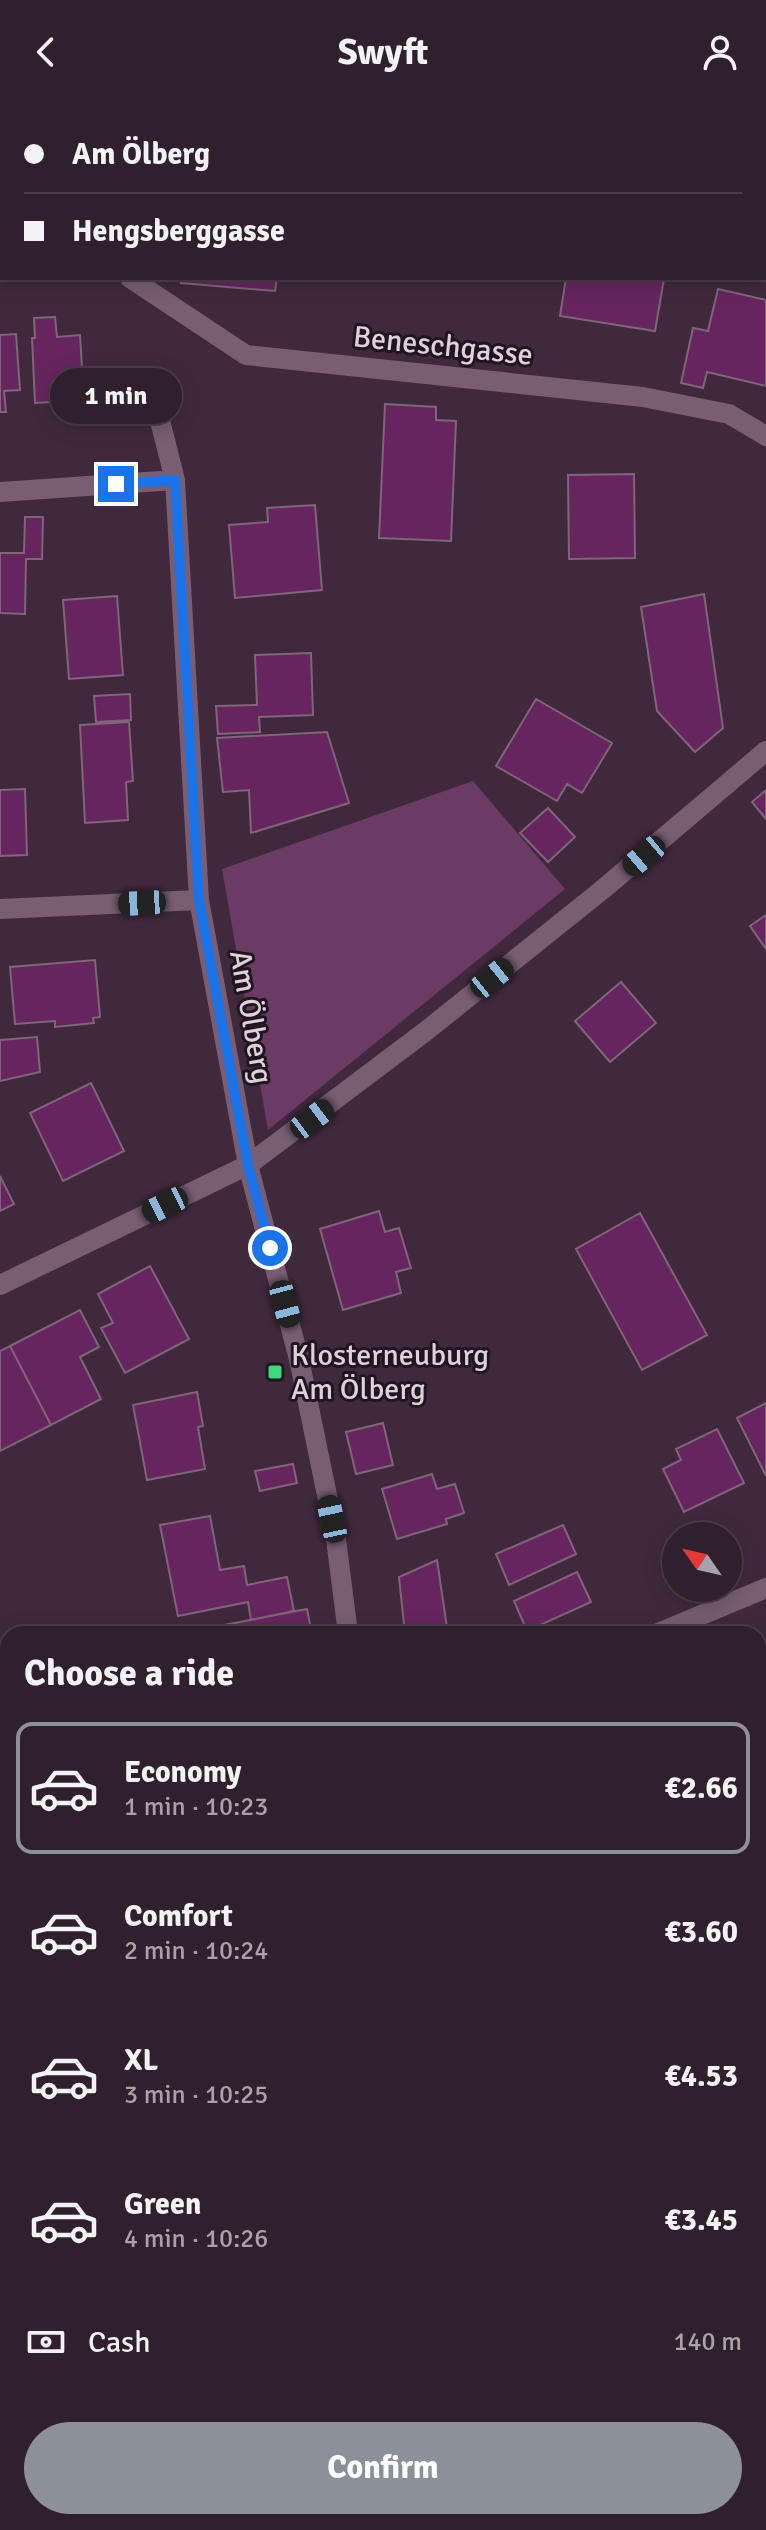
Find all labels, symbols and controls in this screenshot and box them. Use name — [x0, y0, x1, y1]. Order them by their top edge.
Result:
icon: back — [24, 30, 68, 74]
text: Swyft — [338, 30, 428, 75]
icon: person — [698, 30, 742, 74]
text: Am Ölberg — [72, 136, 210, 173]
text: Hengsberggasse — [72, 213, 285, 250]
street label: Beneschgasse — [351, 318, 535, 374]
callout: 1 min — [50, 368, 182, 424]
text: 1 min — [85, 380, 147, 412]
route end — [98, 466, 134, 502]
car — [618, 831, 670, 881]
car — [117, 890, 167, 916]
street label: Am Ölberg — [221, 947, 281, 1087]
car — [466, 954, 518, 1002]
car — [286, 1095, 338, 1143]
car — [138, 1184, 192, 1226]
route start — [252, 1230, 288, 1266]
car — [267, 1278, 303, 1330]
place label: Klosterneuburg Am Ölberg — [291, 1337, 489, 1408]
marker: Klosterneuburg Am Ölberg — [266, 1363, 284, 1381]
car — [315, 1493, 349, 1545]
north arrow — [662, 1522, 742, 1602]
map controls — [662, 1522, 742, 1602]
text: Choose a ride — [24, 1651, 234, 1696]
icon: car — [28, 1752, 100, 1824]
text: Economy — [124, 1754, 241, 1791]
text: €2.66 — [665, 1770, 738, 1807]
text: 1 min · 10:23 — [124, 1791, 268, 1823]
icon: car — [28, 1896, 100, 1968]
text: Comfort — [124, 1898, 233, 1935]
text: €3.60 — [665, 1914, 738, 1951]
text: 2 min · 10:24 — [124, 1935, 268, 1967]
icon: car — [28, 2040, 100, 2112]
text: XL — [124, 2042, 158, 2079]
text: €4.53 — [665, 2058, 738, 2095]
text: 3 min · 10:25 — [124, 2079, 268, 2111]
icon: car — [28, 2184, 100, 2256]
text: Green — [124, 2186, 201, 2223]
text: €3.45 — [665, 2202, 738, 2239]
text: 4 min · 10:26 — [124, 2223, 268, 2255]
icon: cash — [24, 2320, 68, 2364]
text: Cash — [88, 2324, 151, 2361]
text: 140 m — [673, 2326, 742, 2358]
button: Confirm — [24, 2422, 742, 2514]

